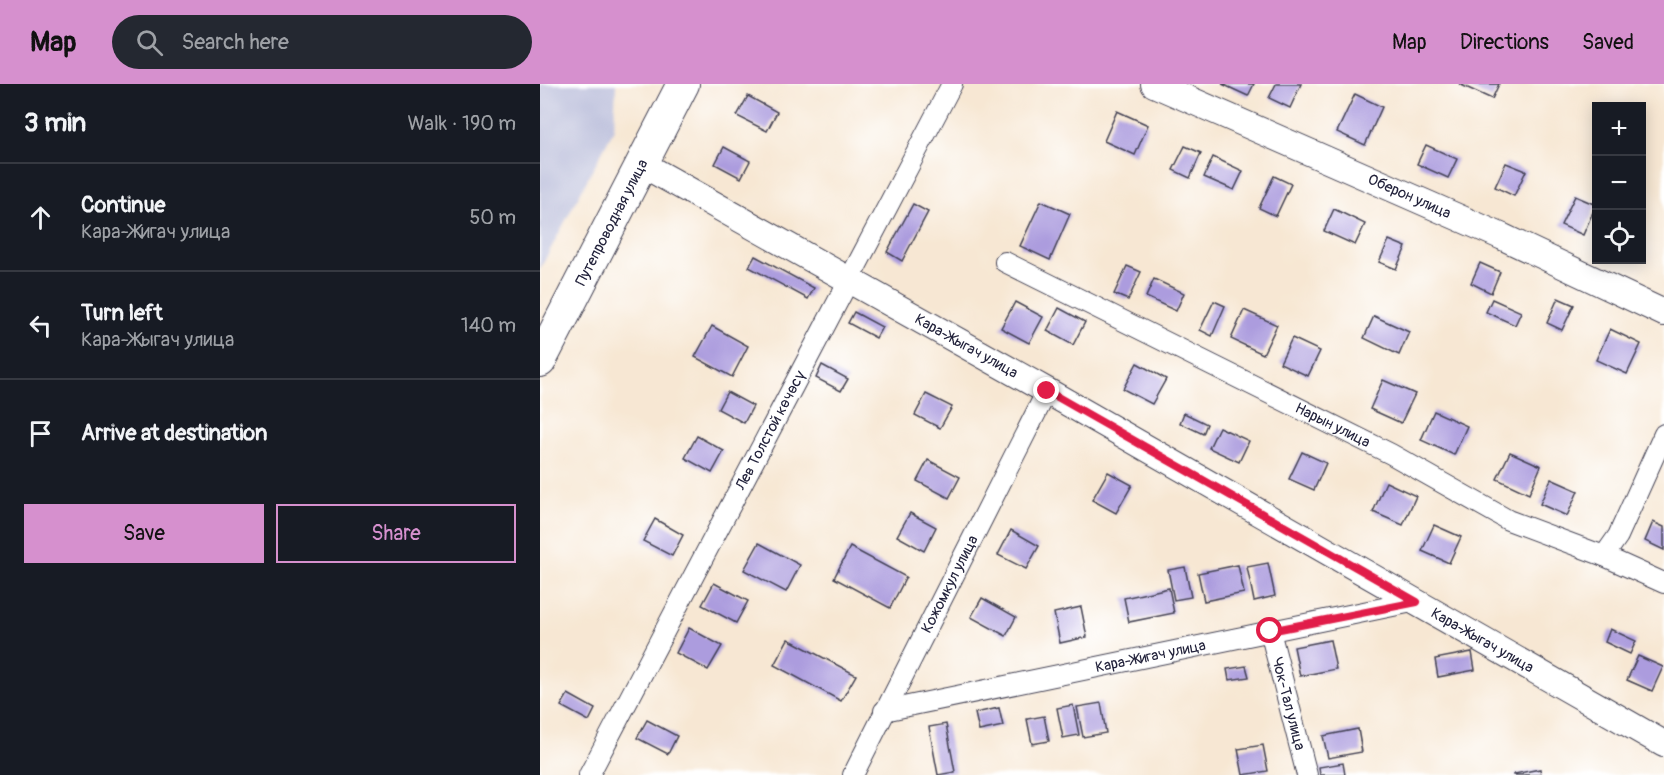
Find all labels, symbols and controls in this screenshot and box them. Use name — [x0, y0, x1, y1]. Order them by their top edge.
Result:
search box — [112, 15, 532, 69]
text: Map — [30, 25, 76, 60]
icon: search — [133, 26, 166, 59]
text: Search here — [181, 28, 289, 56]
text: Map — [1392, 29, 1427, 56]
text: Directions — [1460, 29, 1549, 56]
text: Saved — [1582, 29, 1634, 56]
map controls — [1592, 102, 1646, 264]
button: + — [1592, 102, 1646, 156]
text: 3 min — [24, 107, 86, 139]
text: Walk · 190 m — [408, 111, 516, 136]
street label: Путепроводная улица — [571, 156, 652, 289]
button: − — [1592, 156, 1646, 210]
street label: Оберон улица — [1365, 169, 1454, 223]
text: Continue — [81, 191, 165, 219]
icon: ahead — [24, 201, 57, 234]
text: 50 m — [469, 205, 516, 230]
button: locate — [1592, 210, 1646, 264]
text: Кара-Жигач улица — [81, 219, 230, 244]
text: Turn left — [81, 299, 163, 327]
icon: left — [24, 309, 57, 342]
street label: Кара-Жыгач улица — [912, 309, 1021, 382]
text: 140 m — [461, 313, 516, 338]
text: Кара-Жыгач улица — [81, 327, 234, 352]
street label: Лев Толстой көчөсү — [731, 366, 810, 494]
route end — [1033, 377, 1059, 403]
street label: Нарын улица — [1292, 398, 1373, 452]
icon: arrive — [24, 417, 57, 450]
text: Arrive at destination — [81, 419, 267, 447]
button: Save — [24, 504, 264, 563]
button: Share — [276, 504, 516, 563]
street label: Кожомкул улица — [917, 532, 982, 636]
street label: Кара-Жыгач улица — [1428, 603, 1537, 677]
route start — [1256, 617, 1282, 643]
street label: Кара-Жигач улица — [1094, 635, 1207, 677]
street label: Чок-Тал улица — [1268, 655, 1310, 752]

